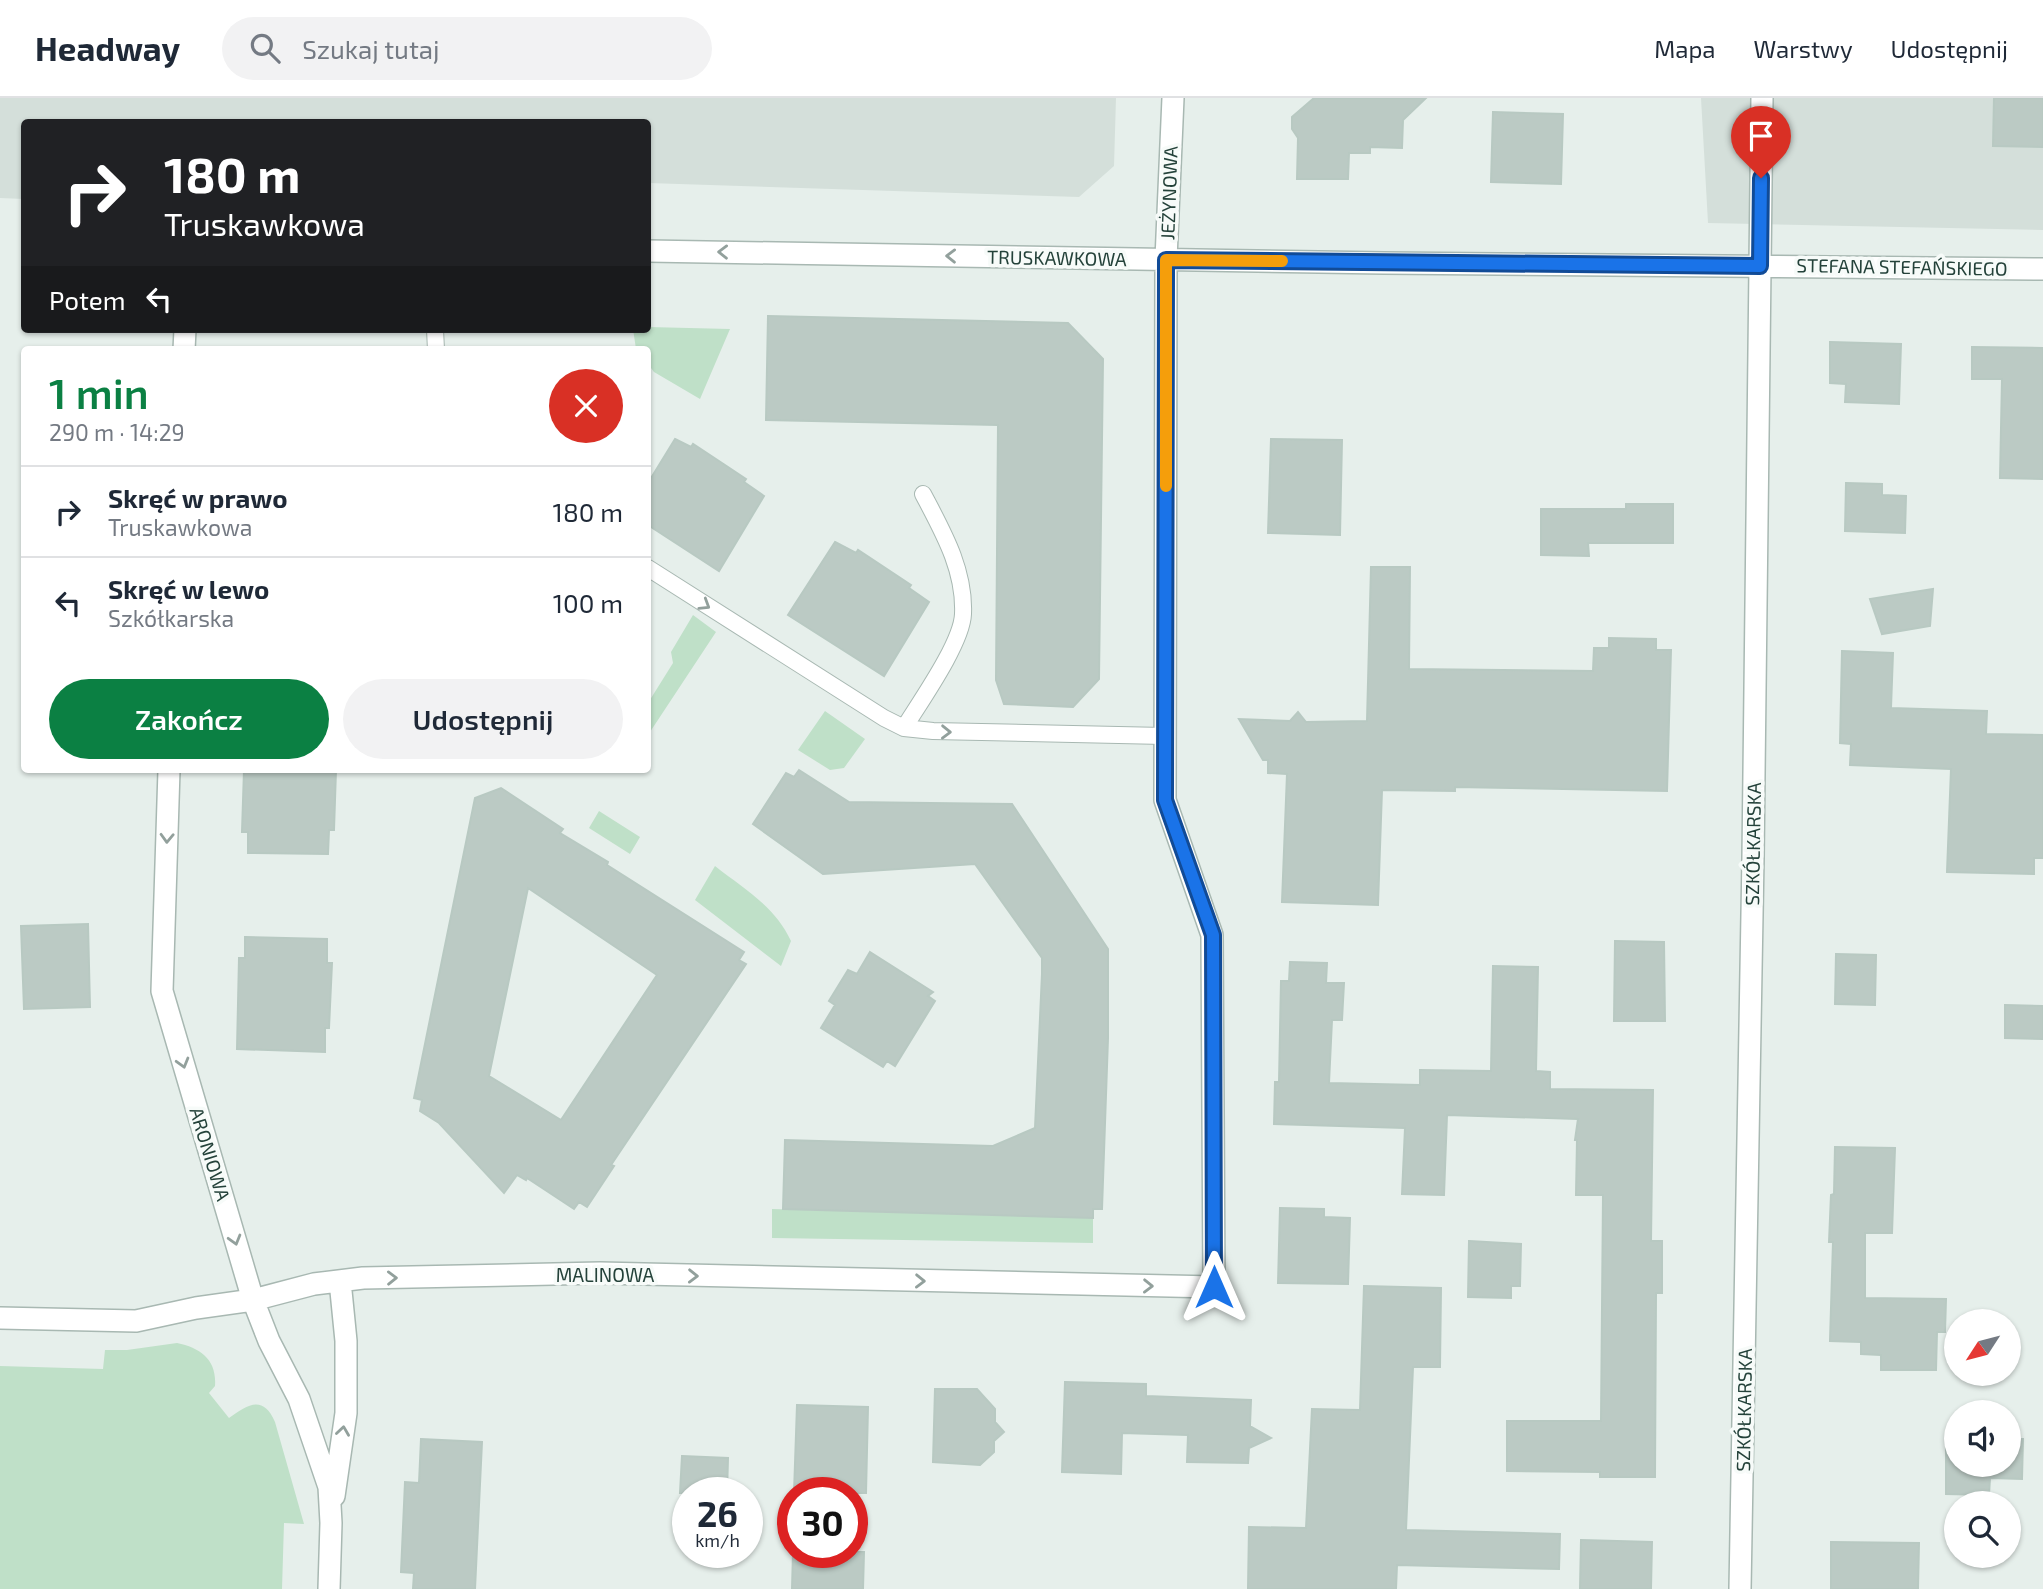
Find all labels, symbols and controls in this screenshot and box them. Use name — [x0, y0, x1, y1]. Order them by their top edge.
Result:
search box — [222, 17, 712, 80]
text: Headway — [35, 28, 180, 68]
icon: search — [246, 29, 284, 67]
text: Szukaj tutaj — [302, 33, 440, 64]
text: Mapa — [1654, 34, 1716, 63]
text: Warstwy — [1754, 34, 1853, 63]
text: Udostępnij — [1891, 34, 2008, 63]
pin — [1731, 106, 1791, 178]
icon: arrive — [1742, 117, 1780, 155]
text: 180 m — [164, 144, 300, 203]
street label: JEŻYNOWA — [1155, 145, 1182, 240]
icon: right — [49, 147, 140, 238]
text: Truskawkowa — [164, 204, 365, 242]
one-way arrow — [717, 245, 728, 260]
street label: TRUSKAWKOWA — [987, 245, 1127, 270]
one-way arrow — [945, 248, 955, 264]
street label: STEFANA STEFAŃSKIEGO — [1796, 253, 2008, 280]
icon: left — [140, 280, 178, 318]
text: Potem — [49, 284, 126, 315]
text: 1 min — [49, 367, 149, 417]
button: close — [549, 369, 623, 443]
text: 290 m · 14:29 — [49, 418, 185, 446]
text: Skręć w prawo — [108, 482, 288, 513]
icon: right — [49, 493, 87, 531]
text: 180 m — [553, 496, 623, 527]
text: Truskawkowa — [108, 513, 252, 541]
text: Skręć w lewo — [108, 573, 269, 604]
icon: left — [49, 584, 87, 622]
text: 100 m — [553, 587, 623, 618]
one-way arrow — [697, 596, 710, 609]
text: Szkółkarska — [108, 604, 234, 632]
button: Zakończ — [49, 679, 329, 759]
button: Udostępnij — [343, 679, 623, 759]
one-way arrow — [941, 724, 952, 739]
street label: SZKÓŁKARSKA — [1740, 782, 1765, 906]
one-way arrow — [159, 833, 174, 844]
one-way arrow — [175, 1056, 190, 1068]
street label: ARONIOWA — [185, 1104, 236, 1204]
one-way arrow — [227, 1234, 242, 1246]
position arrow — [1177, 1250, 1251, 1324]
street label: MALINOWA — [556, 1263, 655, 1286]
one-way arrow — [688, 1268, 699, 1283]
one-way arrow — [387, 1270, 398, 1285]
one-way arrow — [916, 1273, 926, 1289]
one-way arrow — [1143, 1278, 1154, 1294]
north arrow — [1944, 1309, 2021, 1386]
map controls — [1944, 1309, 2021, 1568]
street label: SZKÓŁKARSKA — [1731, 1348, 1756, 1472]
button: sound — [1944, 1400, 2021, 1477]
one-way arrow — [336, 1425, 351, 1437]
speed limit sign: 30 — [777, 1477, 868, 1568]
button: search — [1944, 1491, 2021, 1568]
text: 26 — [697, 1492, 738, 1534]
text: km/h — [695, 1529, 740, 1551]

